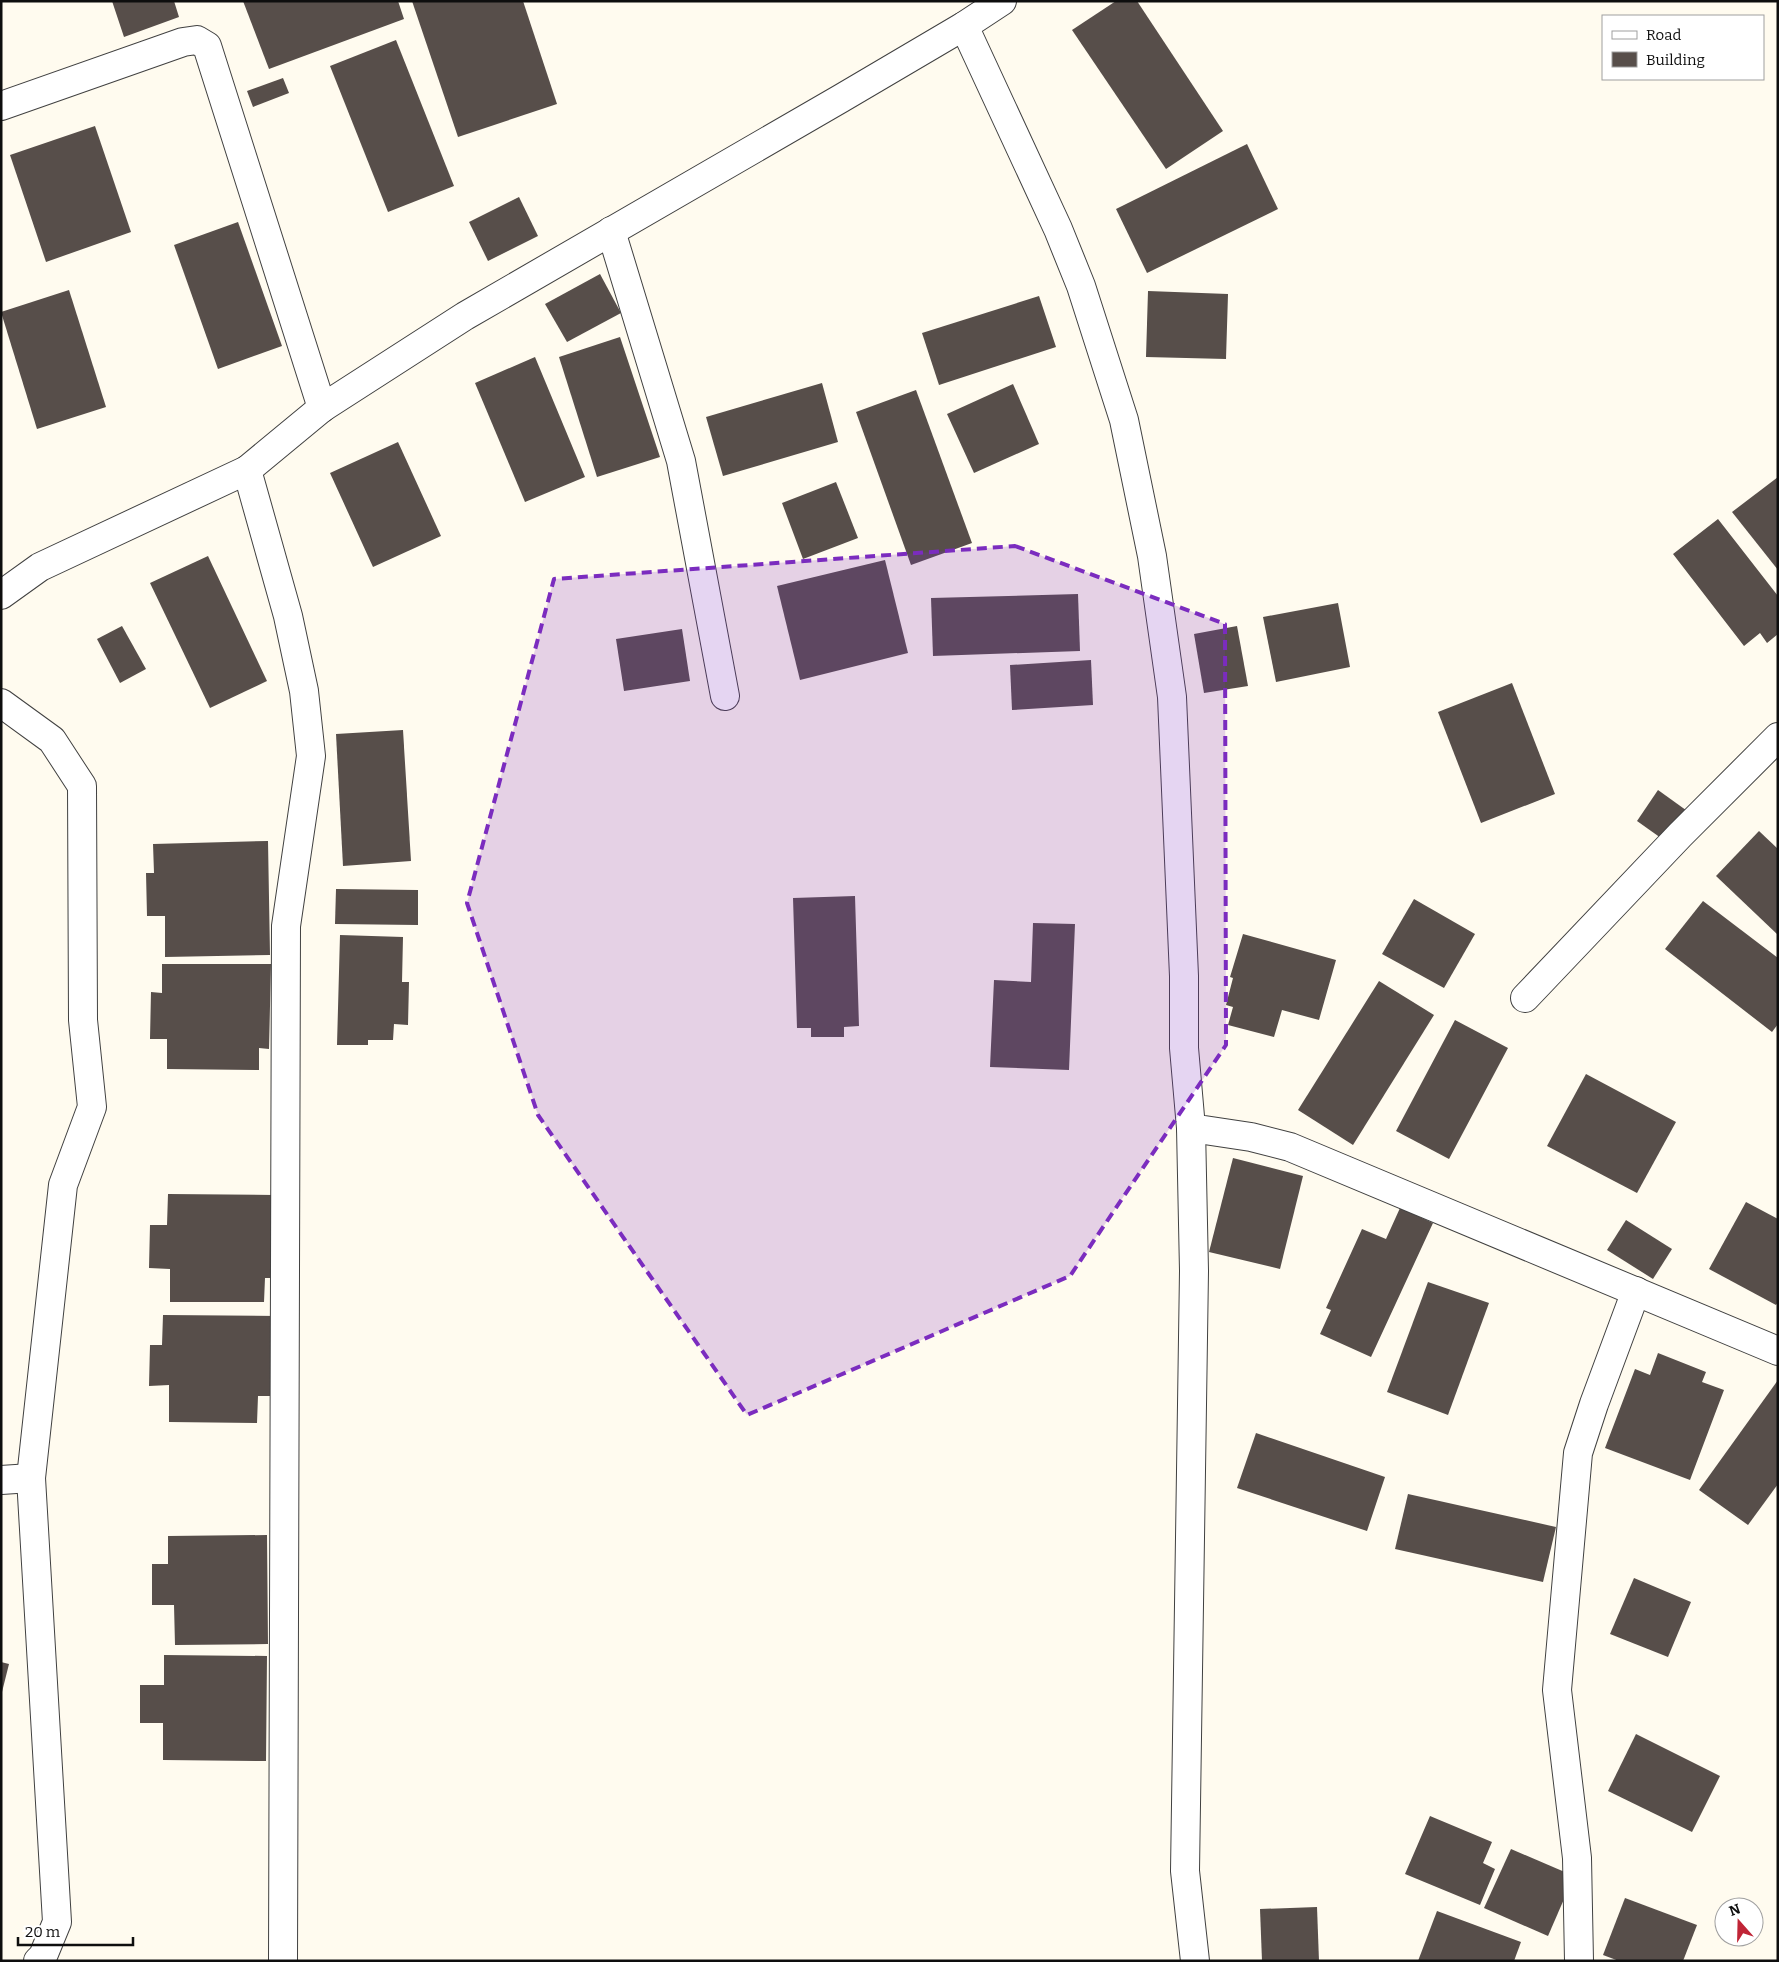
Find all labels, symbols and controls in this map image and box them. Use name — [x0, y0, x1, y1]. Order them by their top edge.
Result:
legend — [1602, 15, 1764, 80]
text: Road — [1646, 26, 1681, 44]
text: Building — [1646, 51, 1705, 69]
north arrow — [1714, 1897, 1764, 1947]
text: N — [1727, 1900, 1743, 1920]
scale bar — [18, 1914, 132, 1946]
text: 20 m — [25, 1923, 61, 1941]

